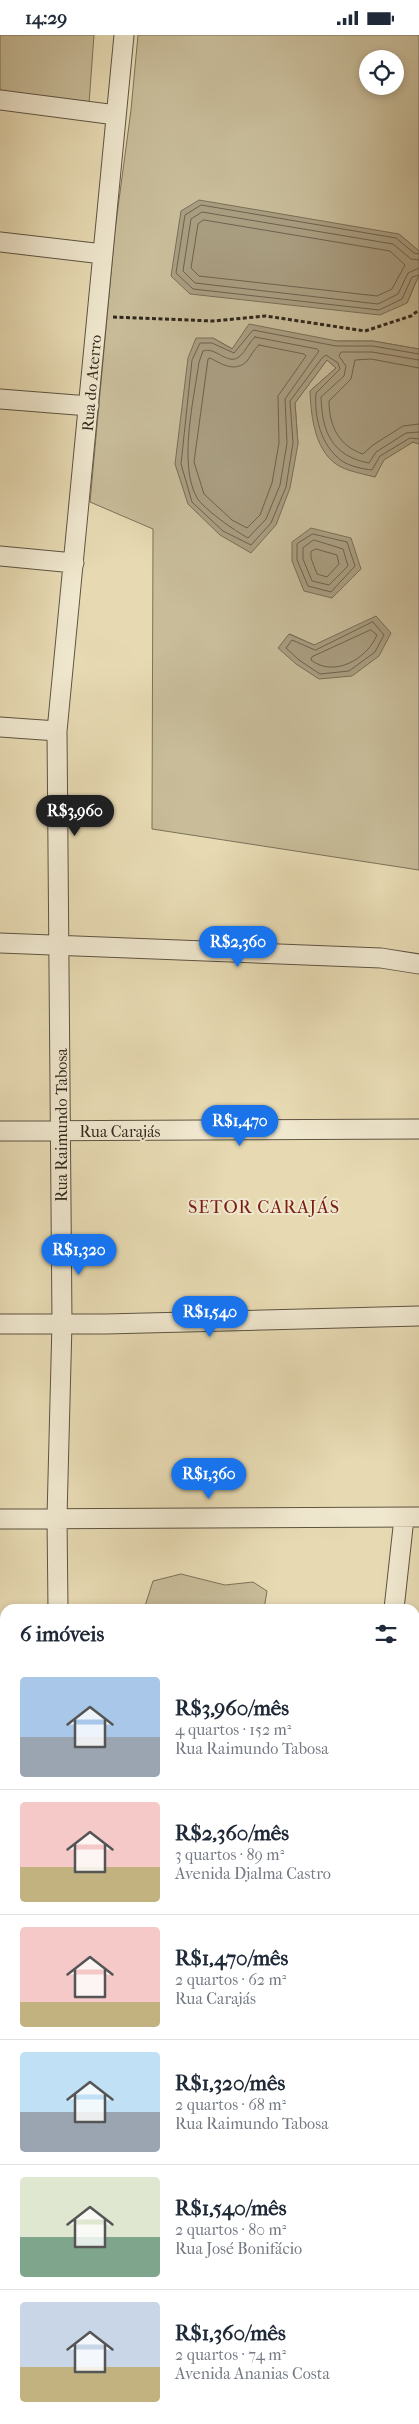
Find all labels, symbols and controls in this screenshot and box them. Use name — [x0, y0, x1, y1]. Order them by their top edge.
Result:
text: 14:29 — [25, 7, 67, 29]
map controls — [359, 50, 404, 95]
button: locate — [359, 50, 404, 95]
street label: Rua do Aterro — [78, 334, 105, 432]
pin: R$3,960 — [29, 795, 121, 837]
text: R$3,960 — [47, 801, 103, 820]
pin: R$2,360 — [192, 925, 284, 968]
text: R$2,360 — [210, 932, 266, 951]
street label: Rua Raimundo Tabosa — [52, 1048, 71, 1202]
pin: R$1,470 — [194, 1105, 286, 1147]
text: R$1,470 — [212, 1111, 268, 1130]
street label: Rua Carajás — [79, 1122, 161, 1141]
district label: SETOR CARAJÁS — [188, 1196, 340, 1218]
pin: R$1,320 — [33, 1233, 125, 1276]
text: R$1,320 — [53, 1240, 105, 1259]
pin: R$1,540 — [164, 1295, 256, 1338]
text: R$1,540 — [183, 1302, 237, 1321]
pin: R$1,360 — [163, 1457, 255, 1500]
text: R$1,360 — [182, 1464, 236, 1483]
icon: filters — [372, 1620, 400, 1648]
text: 6 imóveis — [20, 1622, 104, 1646]
text: R$3,960/mês — [175, 1696, 289, 1720]
icon: home — [60, 1697, 120, 1757]
text: 4 quartos · 152 m² — [175, 1720, 291, 1739]
text: Rua Raimundo Tabosa — [175, 1739, 329, 1758]
text: R$2,360/mês — [175, 1821, 289, 1845]
icon: home — [60, 1822, 120, 1882]
text: 3 quartos · 89 m² — [175, 1845, 284, 1864]
text: Avenida Djalma Castro — [175, 1864, 331, 1883]
text: R$1,470/mês — [175, 1946, 288, 1970]
icon: home — [60, 1947, 120, 2007]
text: 2 quartos · 62 m² — [175, 1970, 286, 1989]
text: Rua Carajás — [175, 1989, 256, 2008]
text: R$1,320/mês — [175, 2071, 285, 2095]
icon: home — [60, 2072, 120, 2132]
text: 2 quartos · 68 m² — [175, 2095, 286, 2114]
text: Rua Raimundo Tabosa — [175, 2114, 329, 2133]
text: R$1,540/mês — [175, 2196, 286, 2220]
icon: home — [60, 2197, 120, 2257]
text: 2 quartos · 80 m² — [175, 2220, 286, 2239]
text: Rua José Bonifácio — [175, 2239, 302, 2258]
text: R$1,360/mês — [175, 2321, 286, 2345]
icon: home — [60, 2322, 120, 2382]
text: 2 quartos · 74 m² — [175, 2345, 286, 2364]
text: Avenida Ananias Costa — [175, 2364, 330, 2383]

